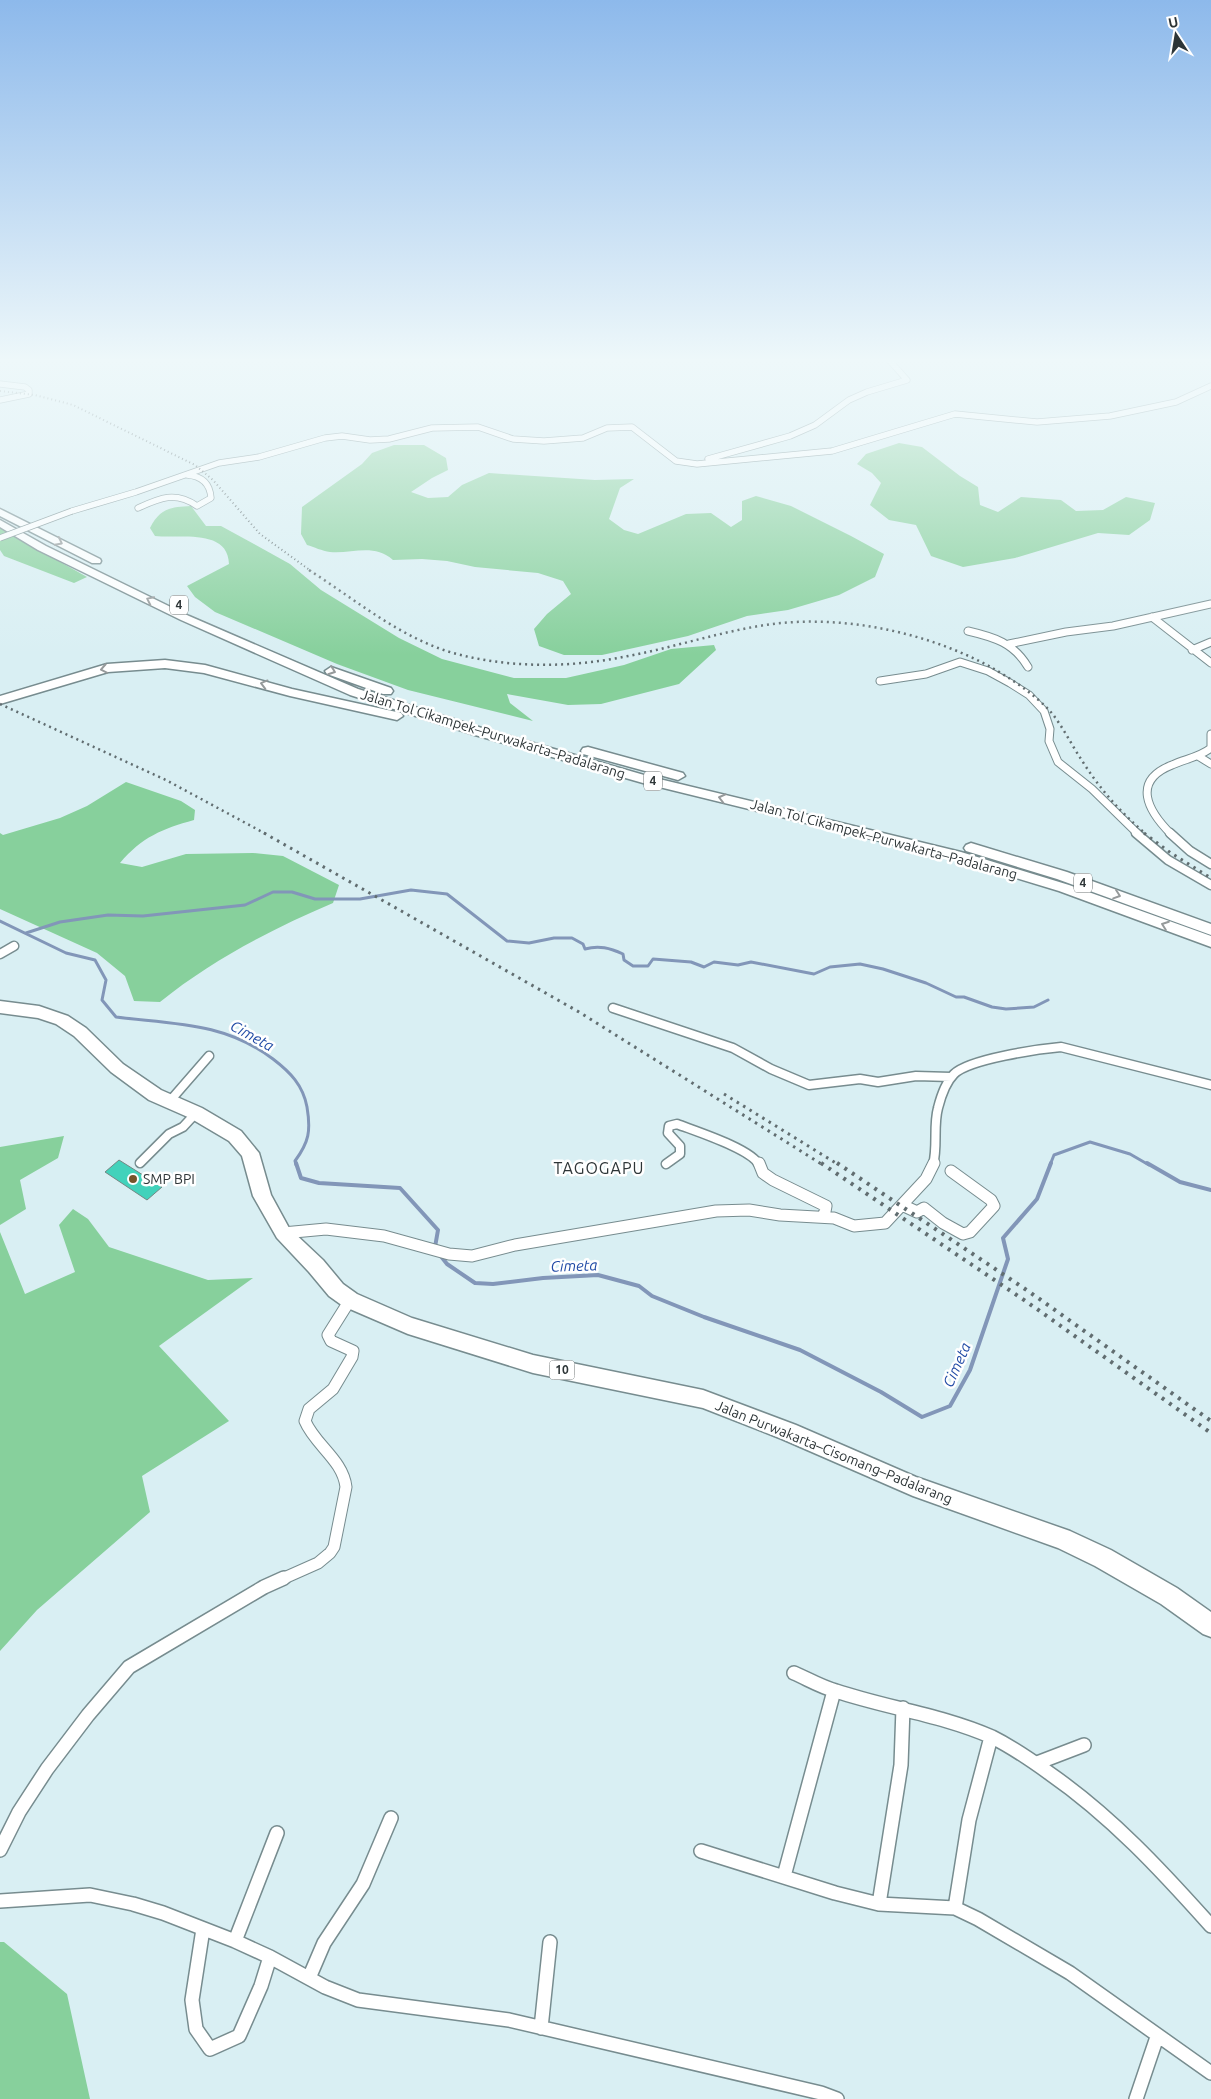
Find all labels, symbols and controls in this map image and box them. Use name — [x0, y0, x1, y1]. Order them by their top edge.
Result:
north arrow — [1151, 10, 1201, 60]
text: U — [1167, 13, 1180, 31]
one-way arrow — [54, 536, 63, 546]
one-way arrow — [146, 596, 155, 607]
road number: 4 — [170, 596, 188, 614]
one-way arrow — [100, 663, 108, 673]
one-way arrow — [327, 665, 336, 675]
one-way arrow — [260, 680, 268, 690]
street label: Jalan Tol Cikampek–Purwakarta–Padalarang — [359, 686, 627, 782]
road number: 4 — [644, 771, 662, 790]
one-way arrow — [717, 793, 726, 804]
street label: Jalan Tol Cikampek–Purwakarta–Padalarang — [749, 796, 1019, 882]
road number: 4 — [1074, 874, 1092, 892]
one-way arrow — [1112, 889, 1120, 899]
one-way arrow — [1162, 921, 1170, 931]
water label: Cimeta — [228, 1017, 277, 1054]
district label: TAGOGAPU — [554, 1159, 644, 1177]
place label: SMP BPI — [143, 1171, 195, 1187]
marker: SMP BPI — [127, 1173, 139, 1185]
water label: Cimeta — [550, 1256, 598, 1275]
water label: Cimeta — [939, 1340, 974, 1390]
road number: 10 — [550, 1360, 574, 1380]
street label: Jalan Purwakarta–Cisomang–Padalarang — [713, 1397, 955, 1507]

